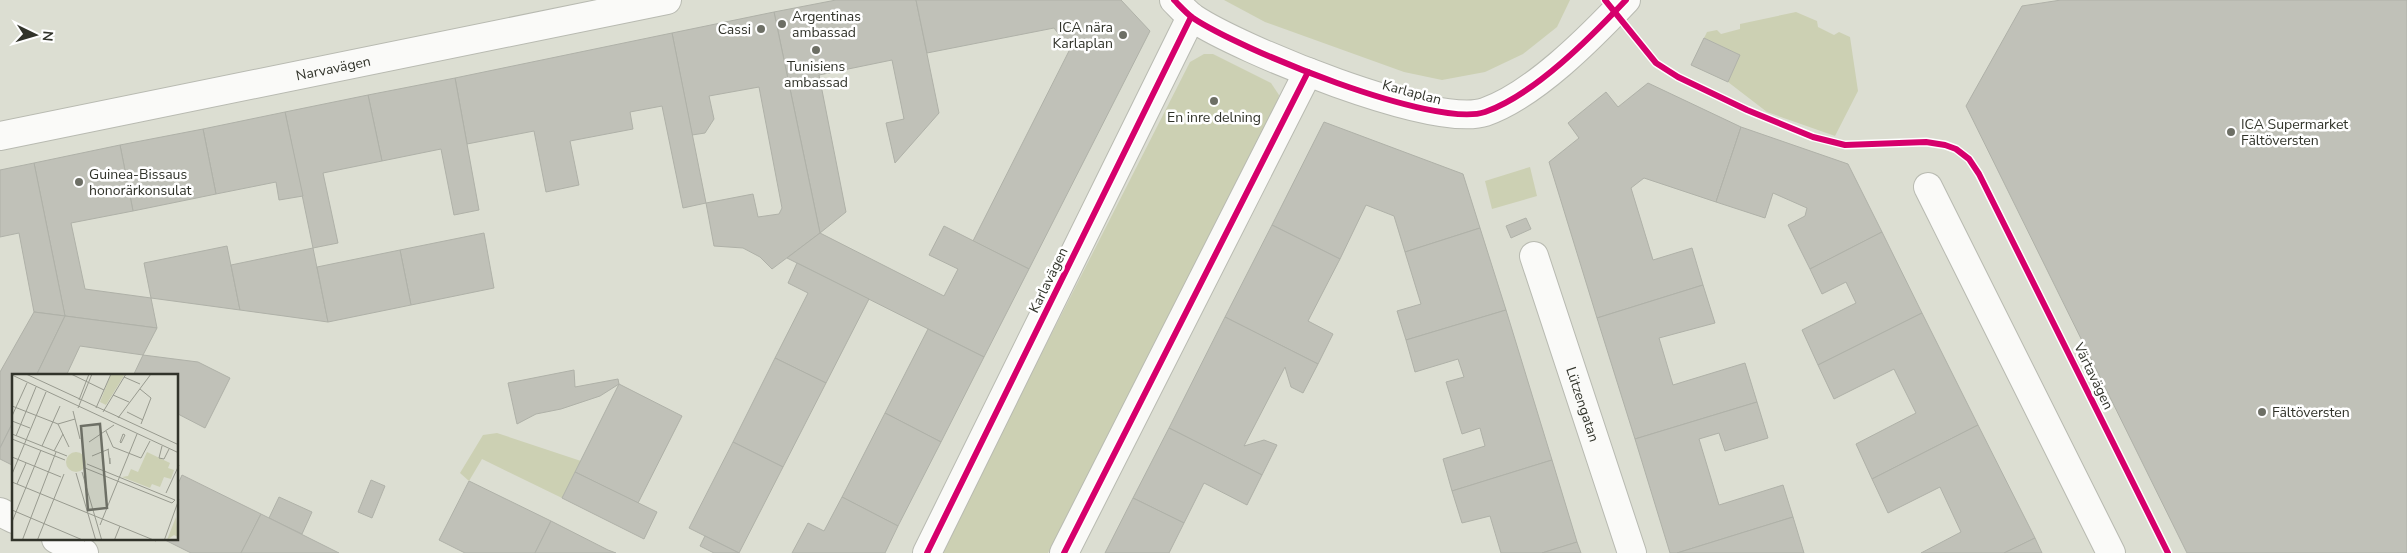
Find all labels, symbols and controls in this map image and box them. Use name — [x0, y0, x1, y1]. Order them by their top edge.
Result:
place label: Argentinas ambassad — [792, 7, 861, 42]
north arrow — [10, 10, 60, 60]
marker: Argentinas ambassad — [776, 18, 788, 30]
place label: ICA nära Karlaplan — [1053, 18, 1113, 53]
place label: Cassi — [718, 20, 751, 39]
marker: Cassi — [755, 23, 767, 35]
marker: ICA nära Karlaplan — [1117, 29, 1129, 41]
text: N — [38, 30, 57, 42]
marker: Tunisiens ambassad — [810, 44, 822, 56]
street label: Narvavägen — [294, 52, 372, 85]
place label: Tunisiens ambassad — [784, 57, 848, 92]
street label: Karlaplan — [1380, 75, 1444, 109]
marker: En inre delning — [1208, 95, 1220, 107]
place label: En inre delning — [1167, 108, 1261, 127]
place label: ICA Supermarket Fältöversten — [2241, 115, 2348, 150]
marker: ICA Supermarket Fältöversten — [2225, 126, 2237, 138]
place label: Guinea-Bissaus honorärkonsulat — [89, 165, 192, 200]
marker: Guinea-Bissaus honorärkonsulat — [73, 176, 85, 188]
street label: Karlavägen — [1024, 244, 1073, 316]
street label: Värtavägen — [2069, 339, 2118, 413]
street label: Lützengatan — [1561, 364, 1604, 444]
inset map — [12, 374, 179, 540]
place label: Fältöversten — [2272, 403, 2350, 422]
marker: Fältöversten — [2256, 406, 2268, 418]

